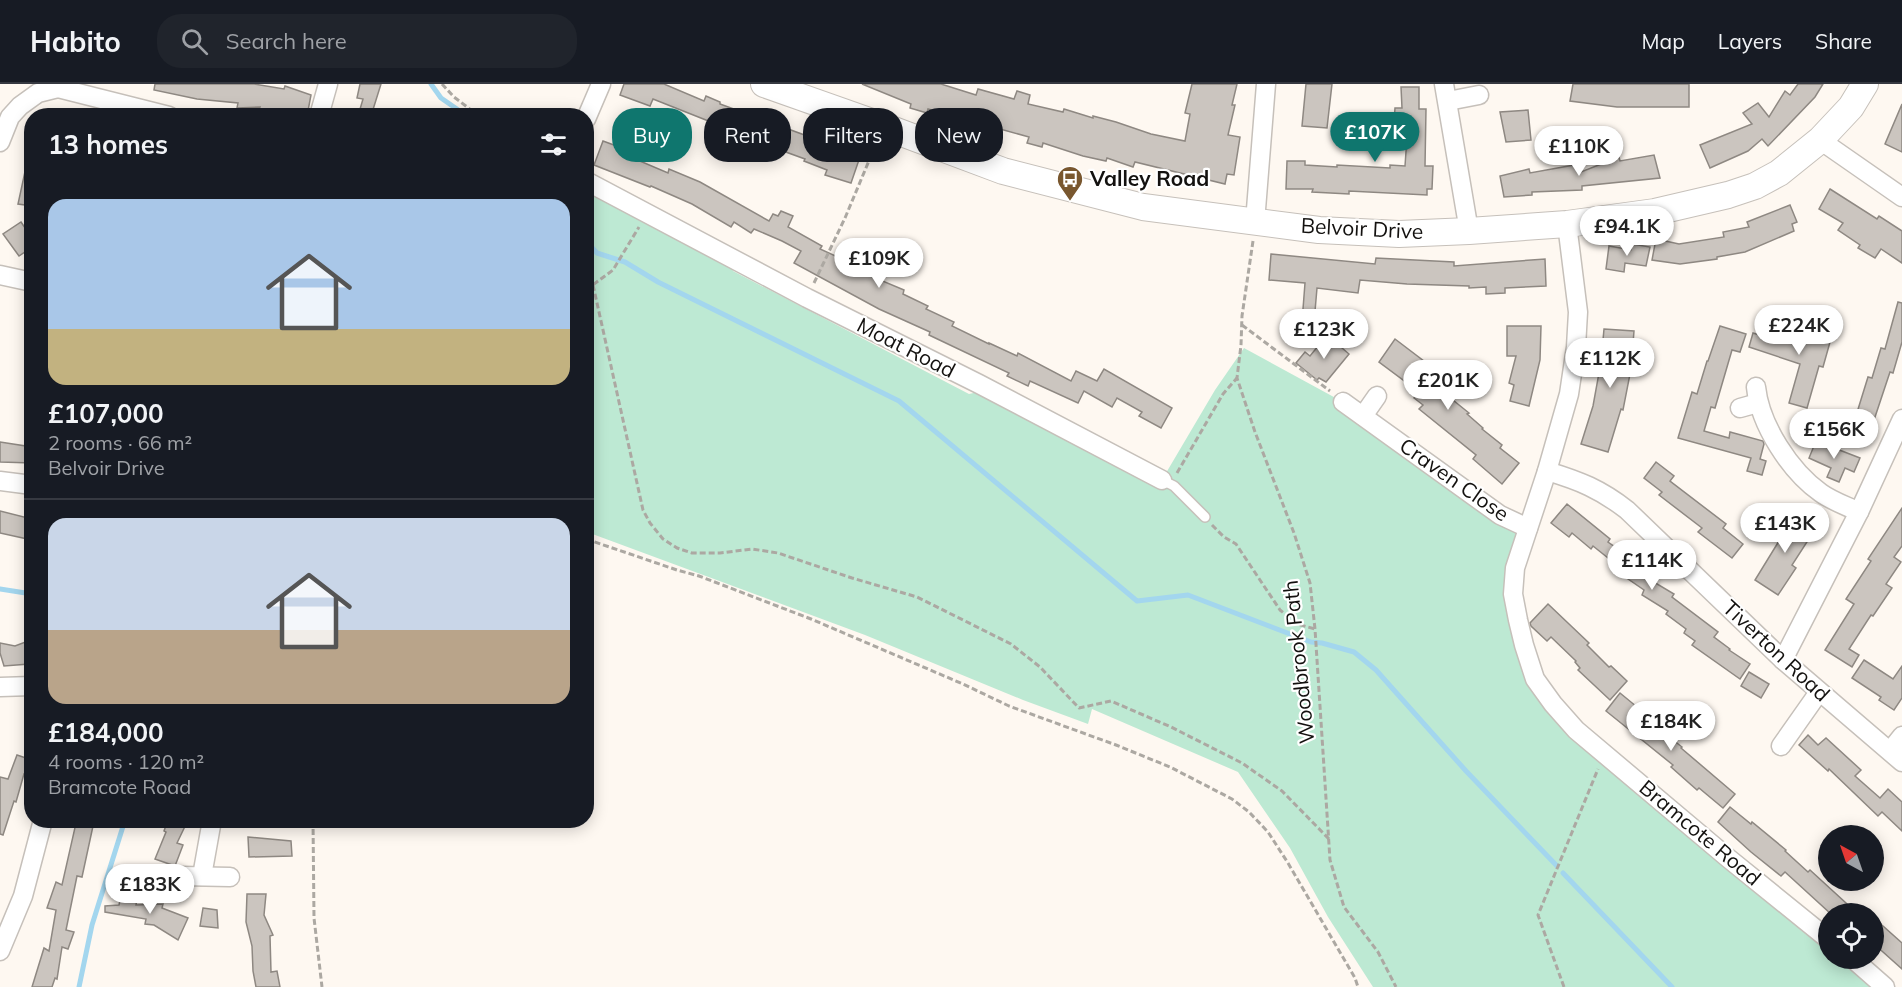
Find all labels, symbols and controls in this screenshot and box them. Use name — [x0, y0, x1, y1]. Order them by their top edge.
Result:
search box — [157, 14, 577, 68]
text: Habito — [30, 24, 121, 59]
icon: search — [178, 25, 211, 58]
text: Search here — [226, 27, 347, 55]
text: Map — [1642, 28, 1685, 54]
text: Layers — [1718, 28, 1782, 54]
text: Share — [1815, 28, 1872, 54]
chip: Buy — [612, 108, 692, 162]
chip: Rent — [704, 108, 791, 162]
chip: Filters — [803, 108, 903, 162]
chip: New — [915, 108, 1003, 162]
pin: £107K — [1333, 112, 1417, 163]
text: £107K — [1344, 119, 1406, 144]
pin: £110K — [1537, 126, 1621, 177]
text: 13 homes — [48, 128, 168, 161]
icon: filters — [537, 128, 570, 161]
text: £110K — [1548, 133, 1610, 158]
bus stop icon: Valley Road — [1055, 164, 1085, 202]
place label: Valley Road — [1089, 165, 1209, 191]
pin: £94.1K — [1578, 206, 1676, 257]
street label: Belvoir Drive — [1300, 212, 1424, 244]
text: £94.1K — [1594, 213, 1660, 238]
icon: home — [255, 238, 363, 346]
pin: £109K — [837, 238, 921, 289]
text: £109K — [848, 245, 910, 270]
pin: £224K — [1757, 305, 1841, 356]
pin: £123K — [1282, 309, 1366, 360]
street label: Moat Road — [853, 311, 960, 383]
text: £224K — [1768, 312, 1830, 337]
text: £123K — [1293, 316, 1355, 341]
pin: £112K — [1568, 338, 1652, 389]
text: £112K — [1579, 345, 1641, 370]
pin: £201K — [1406, 360, 1490, 411]
text: £201K — [1417, 367, 1479, 392]
text: £107,000 — [48, 397, 164, 430]
pin: £156K — [1792, 409, 1876, 460]
text: £156K — [1803, 416, 1865, 441]
text: 2 rooms · 66 m² — [48, 430, 192, 455]
street label: Craven Close — [1395, 432, 1514, 526]
text: Belvoir Drive — [48, 455, 165, 480]
pin: £143K — [1743, 503, 1827, 554]
text: £143K — [1754, 510, 1816, 535]
pin: £114K — [1610, 540, 1694, 591]
text: £114K — [1621, 547, 1683, 572]
icon: home — [255, 557, 363, 665]
street label: Woodbrook Path — [1276, 579, 1320, 745]
street label: Tiverton Road — [1718, 594, 1836, 706]
pin: £184K — [1629, 701, 1713, 752]
text: £184K — [1640, 708, 1702, 733]
text: £184,000 — [48, 716, 164, 749]
text: 4 rooms · 120 m² — [48, 749, 204, 774]
text: Bramcote Road — [48, 774, 191, 799]
street label: Bramcote Road — [1635, 774, 1767, 891]
north arrow — [1818, 825, 1884, 891]
map controls — [1818, 825, 1884, 969]
pin: £183K — [108, 864, 192, 915]
text: £183K — [119, 871, 181, 896]
button: locate — [1818, 903, 1884, 969]

